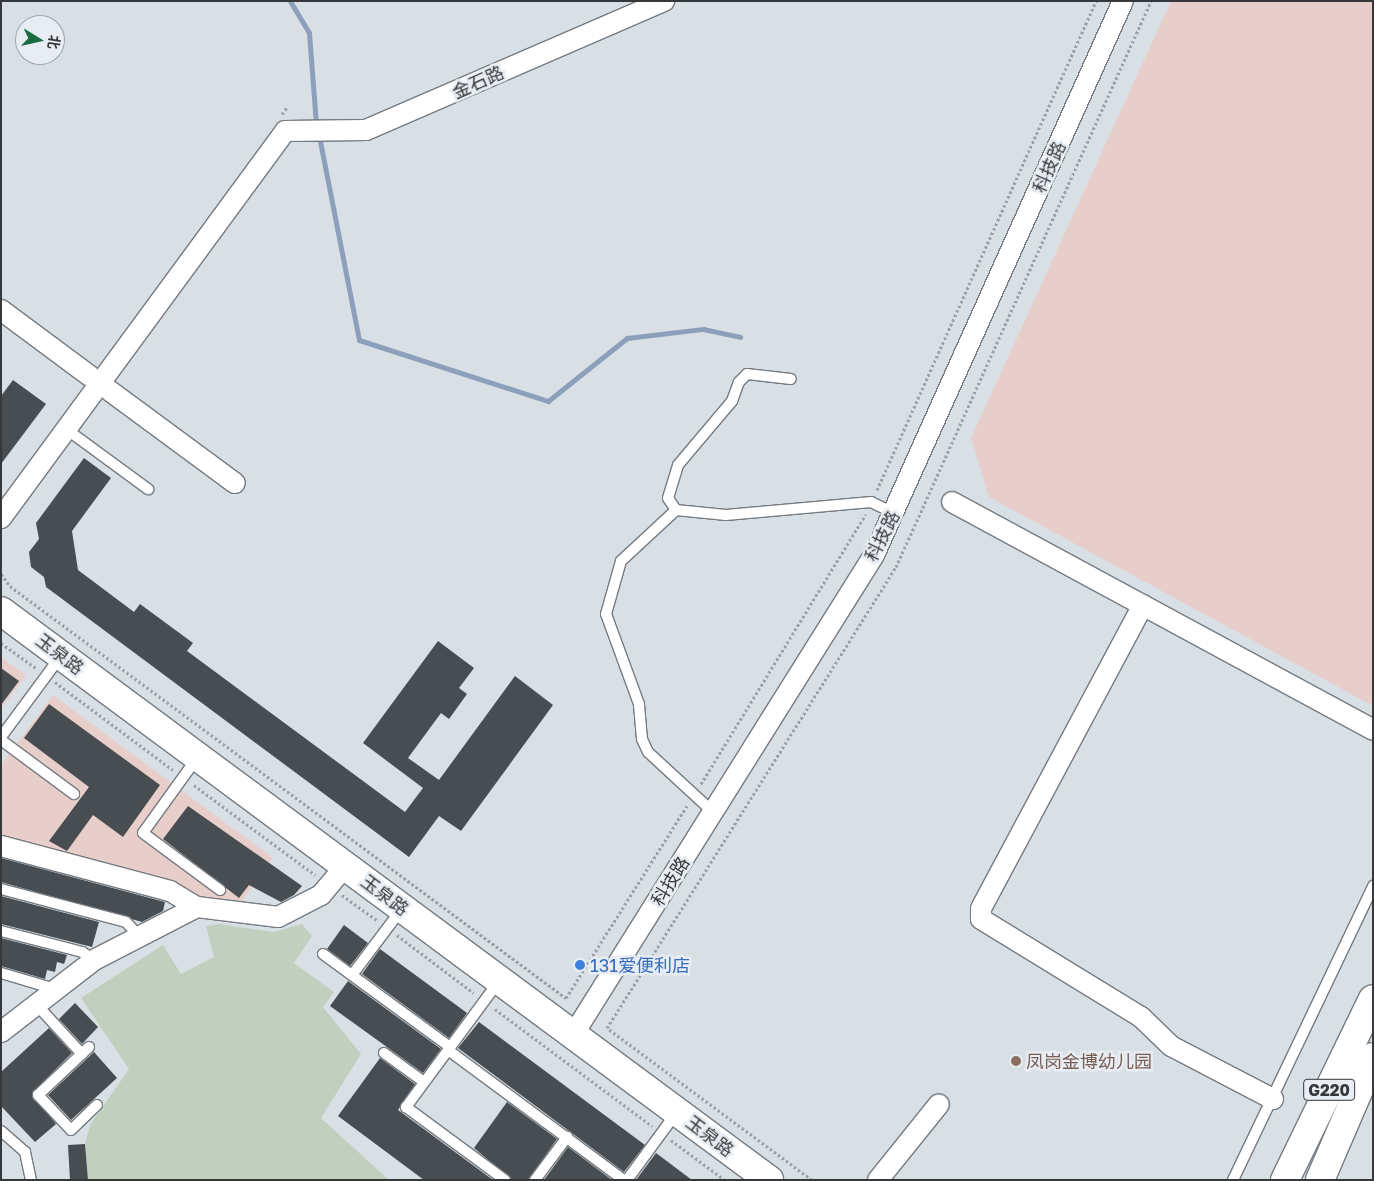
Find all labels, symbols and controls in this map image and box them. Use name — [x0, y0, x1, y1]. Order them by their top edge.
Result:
north arrow — [15, 15, 65, 65]
text: 北 — [45, 34, 64, 51]
street label: 金石路 — [449, 61, 507, 103]
street label: 科技路 — [1028, 138, 1070, 196]
street label: 科技路 — [860, 507, 904, 565]
street label: 玉泉路 — [32, 629, 88, 679]
street label: 科技路 — [647, 852, 693, 910]
street label: 玉泉路 — [357, 870, 413, 920]
place label: 131爱便利店 — [590, 954, 690, 976]
marker: 131爱便利店 — [574, 959, 586, 971]
place label: 凤岗金博幼儿园 — [1026, 1050, 1152, 1072]
marker: 凤岗金博幼儿园 — [1010, 1055, 1022, 1067]
road number: G220 — [1303, 1076, 1355, 1104]
street label: 玉泉路 — [682, 1111, 738, 1161]

